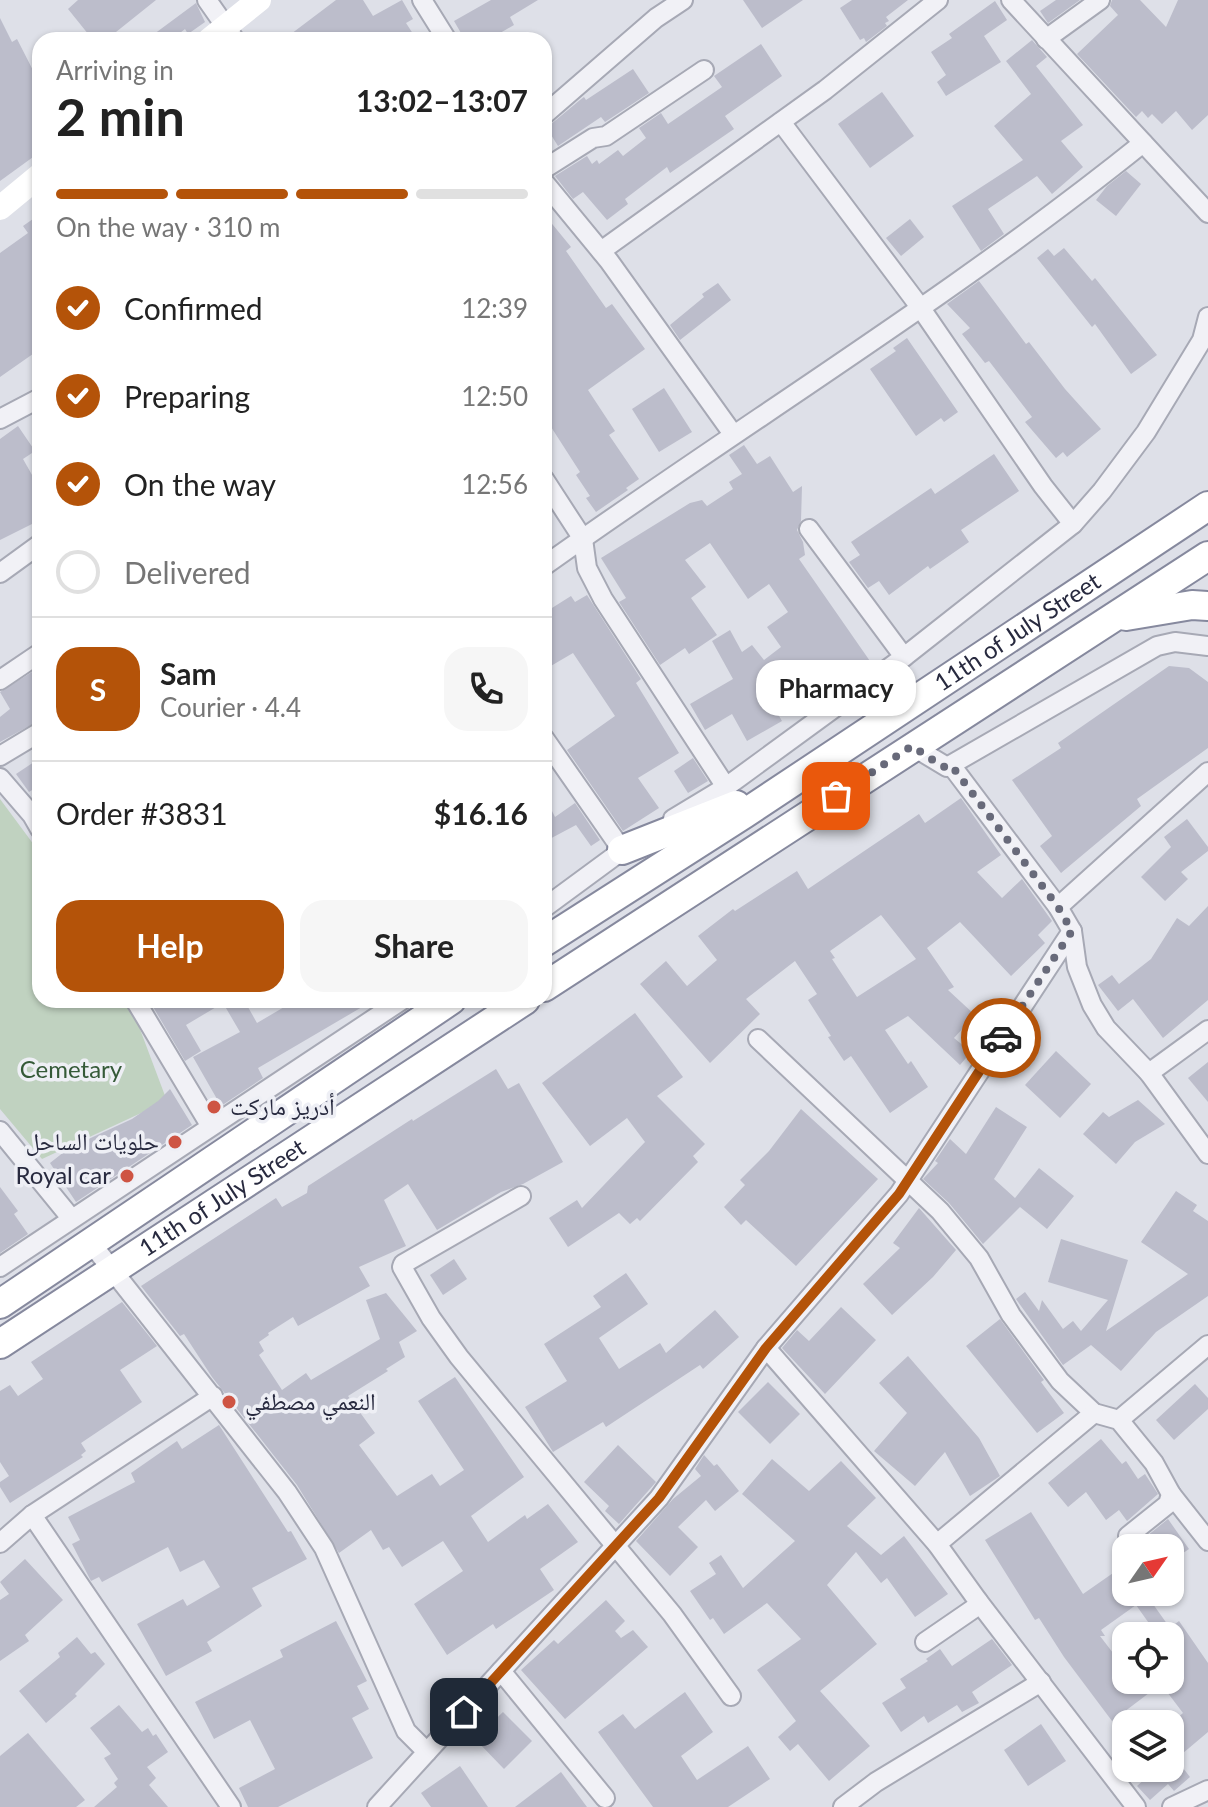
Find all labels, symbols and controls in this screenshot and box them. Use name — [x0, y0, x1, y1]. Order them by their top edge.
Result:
text: Arriving in — [56, 54, 174, 86]
text: 13:02–13:07 — [356, 82, 528, 118]
text: 2 min — [56, 85, 185, 147]
text: On the way · 310 m — [56, 211, 280, 243]
icon: check — [56, 286, 100, 330]
text: Confirmed — [124, 290, 263, 326]
text: 12:39 — [461, 292, 528, 324]
icon: check — [56, 374, 100, 418]
text: Preparing — [124, 378, 250, 414]
text: 12:50 — [461, 380, 528, 412]
icon: check — [56, 462, 100, 506]
text: On the way — [124, 466, 276, 502]
text: 12:56 — [461, 468, 528, 500]
text: Delivered — [124, 554, 251, 590]
street label: 11th of July Street — [929, 565, 1106, 696]
button: phone — [444, 647, 528, 731]
text: Sam — [160, 655, 217, 691]
callout: Pharmacy — [756, 660, 916, 716]
text: S — [90, 671, 106, 707]
text: Pharmacy — [779, 672, 893, 704]
text: Courier · 4.4 — [160, 691, 301, 723]
pin — [802, 762, 870, 830]
icon: bag — [814, 774, 858, 818]
text: Order #3831 — [56, 795, 228, 831]
text: $16.16 — [434, 795, 528, 831]
button: Help — [56, 900, 284, 992]
button: Share — [300, 900, 528, 992]
courier — [961, 998, 1041, 1078]
icon: car — [979, 1016, 1023, 1060]
park label: Cemetary — [20, 1054, 123, 1083]
place label: أدريز ماركت — [230, 1091, 335, 1120]
marker: أدريز ماركت — [205, 1098, 223, 1116]
place label: حلويات الساحل — [25, 1126, 159, 1156]
street label: 11th of July Street — [133, 1132, 311, 1262]
marker: حلويات الساحل — [166, 1133, 184, 1151]
place label: Royal car — [16, 1160, 111, 1189]
marker: Royal car — [118, 1167, 136, 1185]
place label: النعمي مصطفي — [245, 1386, 376, 1421]
marker: النعمي مصطفي — [220, 1393, 238, 1411]
north arrow — [1112, 1534, 1184, 1606]
map controls — [1112, 1534, 1184, 1782]
button: locate — [1112, 1622, 1184, 1694]
pin — [430, 1678, 498, 1746]
icon: home — [442, 1690, 486, 1734]
button: layers — [1112, 1710, 1184, 1782]

